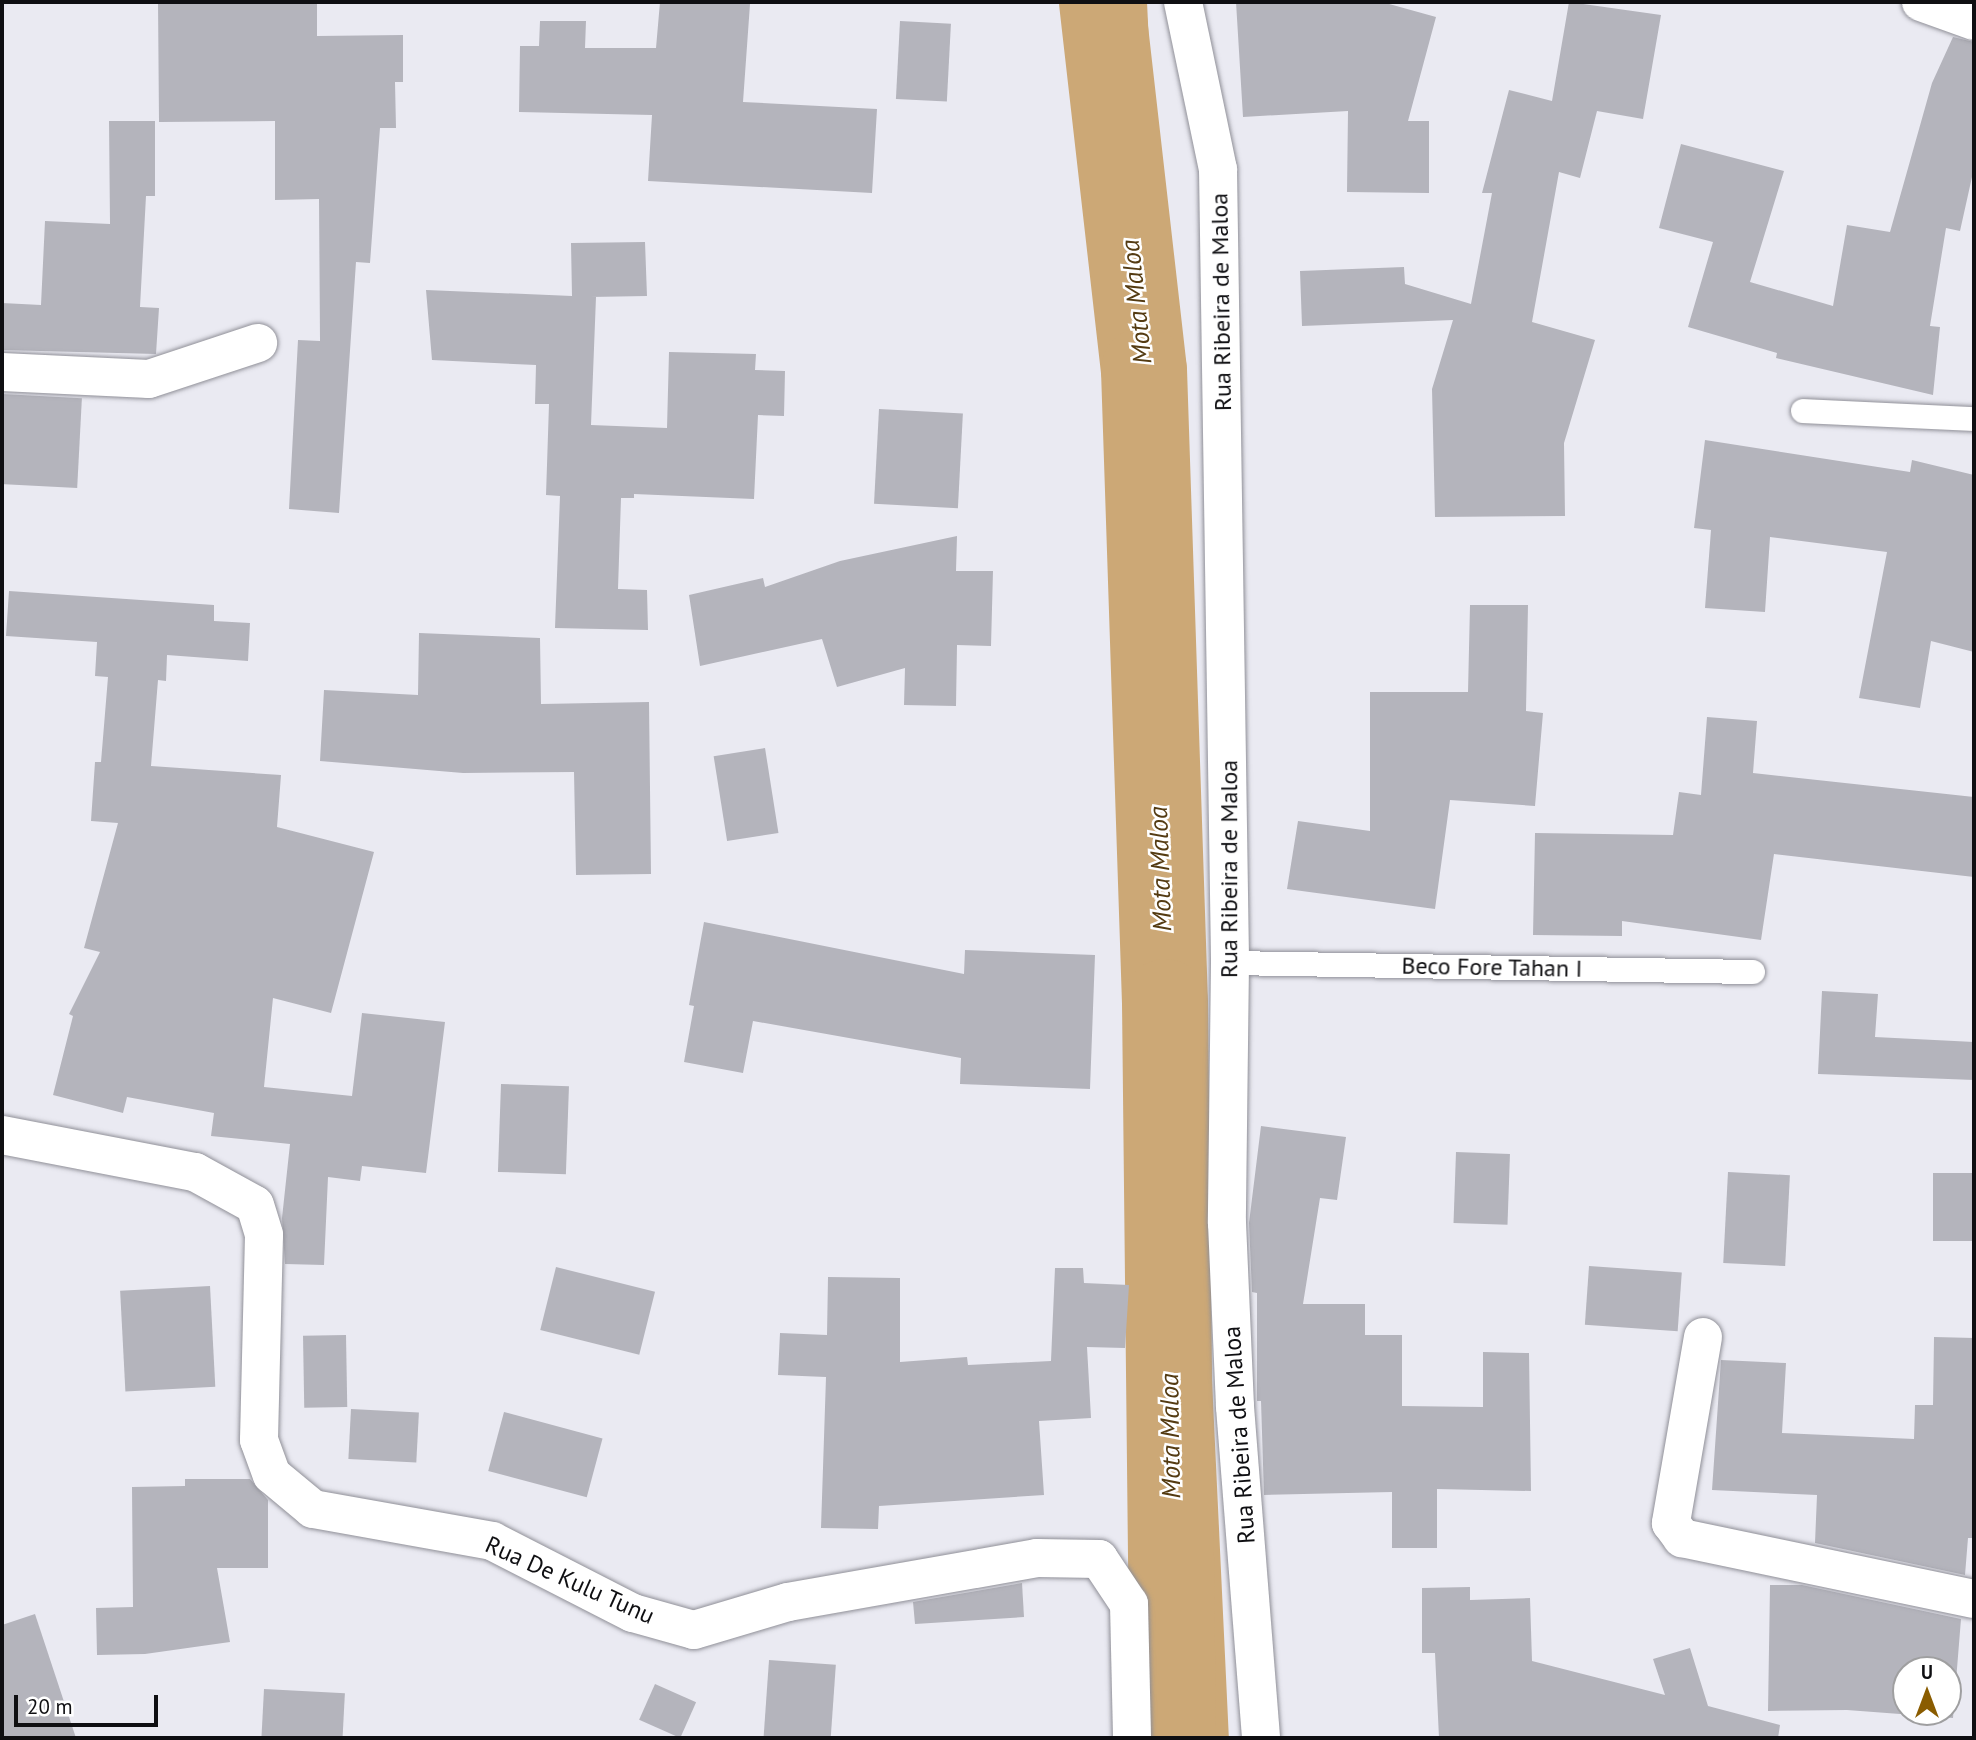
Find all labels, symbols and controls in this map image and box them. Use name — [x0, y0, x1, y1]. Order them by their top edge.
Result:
street label: Rua Ribeira de Maloa — [1205, 193, 1237, 411]
water label: Mota Maloa — [1114, 238, 1158, 366]
street label: Rua Ribeira de Maloa — [1215, 760, 1243, 978]
water label: Mota Maloa — [1142, 806, 1178, 932]
street label: Beco Fore Tahan I — [1401, 951, 1583, 983]
street label: Rua Ribeira de Maloa — [1217, 1325, 1261, 1545]
water label: Mota Maloa — [1153, 1373, 1187, 1499]
street label: Rua De Kulu Tunu — [481, 1530, 659, 1630]
north arrow — [1892, 1656, 1962, 1726]
text: U — [1921, 1660, 1933, 1684]
scale bar — [18, 1680, 161, 1724]
text: 20 m — [27, 1693, 73, 1720]

